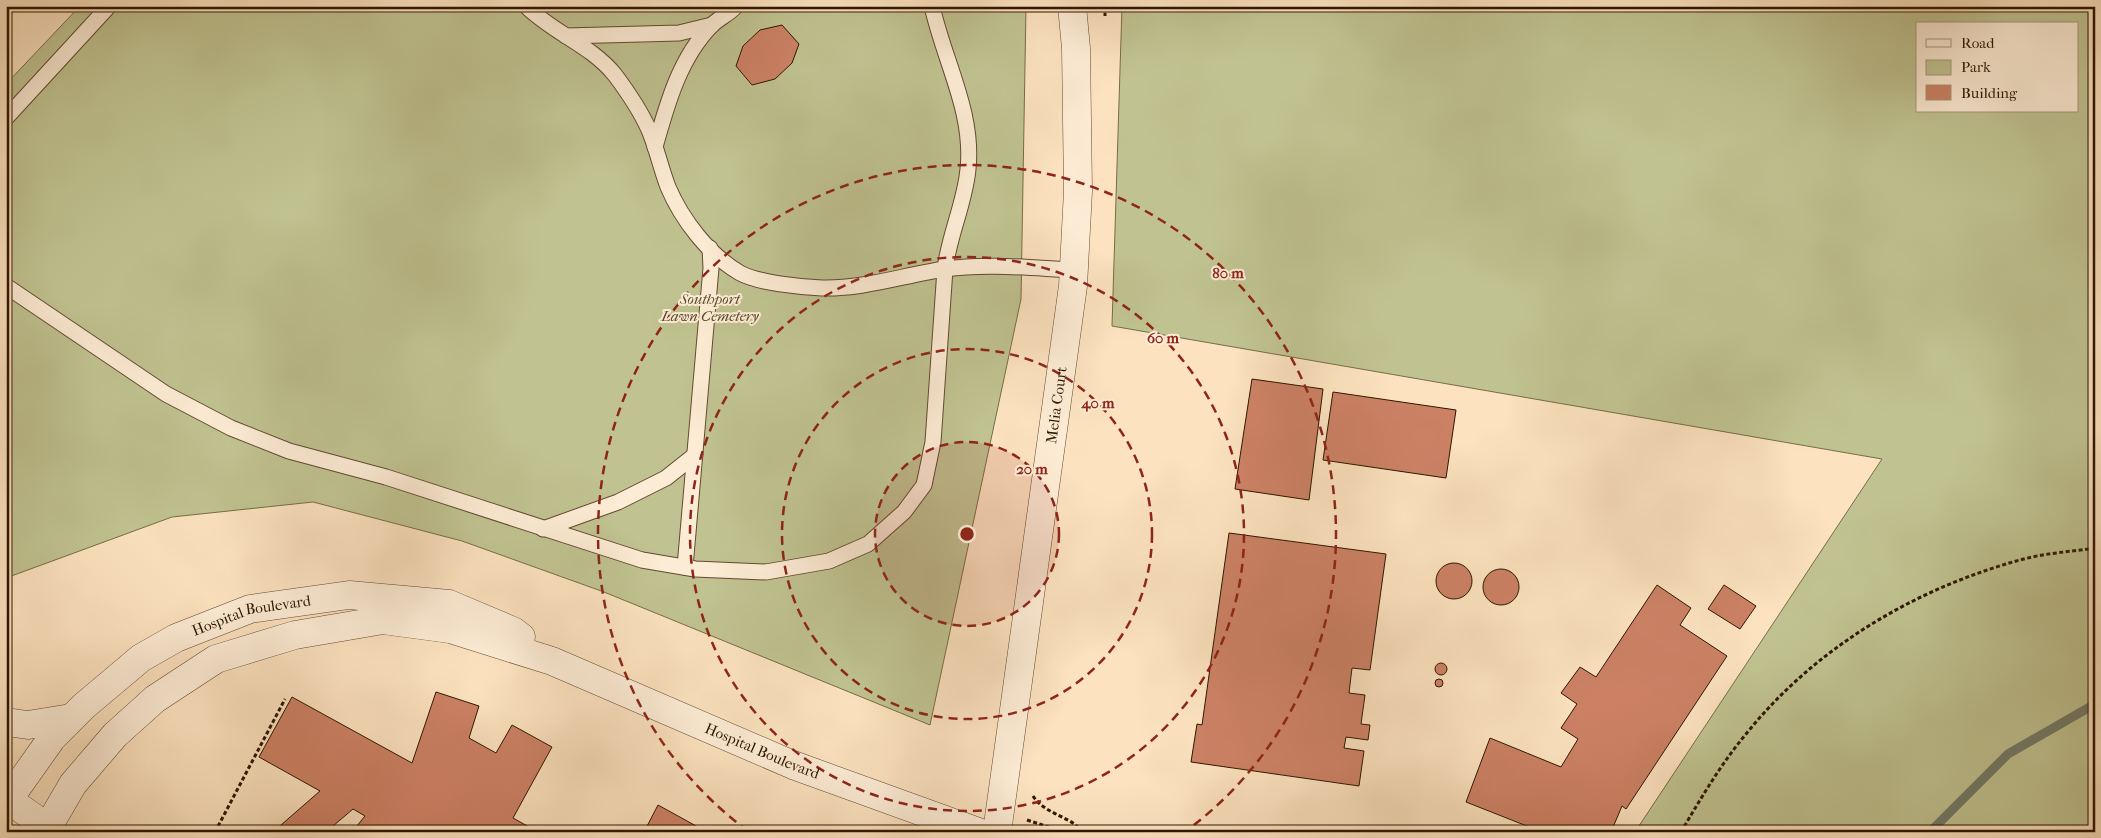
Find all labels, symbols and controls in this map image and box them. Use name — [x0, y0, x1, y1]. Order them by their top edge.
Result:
legend — [1916, 22, 2078, 112]
text: Road — [1961, 34, 1995, 52]
text: Park — [1961, 58, 1991, 76]
text: Building — [1961, 84, 2018, 102]
text: 80 m — [1212, 264, 1244, 282]
park label: Southport Lawn Cemetery — [660, 290, 760, 325]
text: 60 m — [1147, 329, 1180, 347]
street label: Melia Court — [1042, 365, 1071, 445]
text: 40 m — [1081, 394, 1115, 412]
text: 20 m — [1016, 460, 1048, 478]
centre of rings — [958, 525, 976, 543]
street label: Hospital Boulevard — [189, 591, 313, 640]
street label: Hospital Boulevard — [702, 719, 823, 783]

